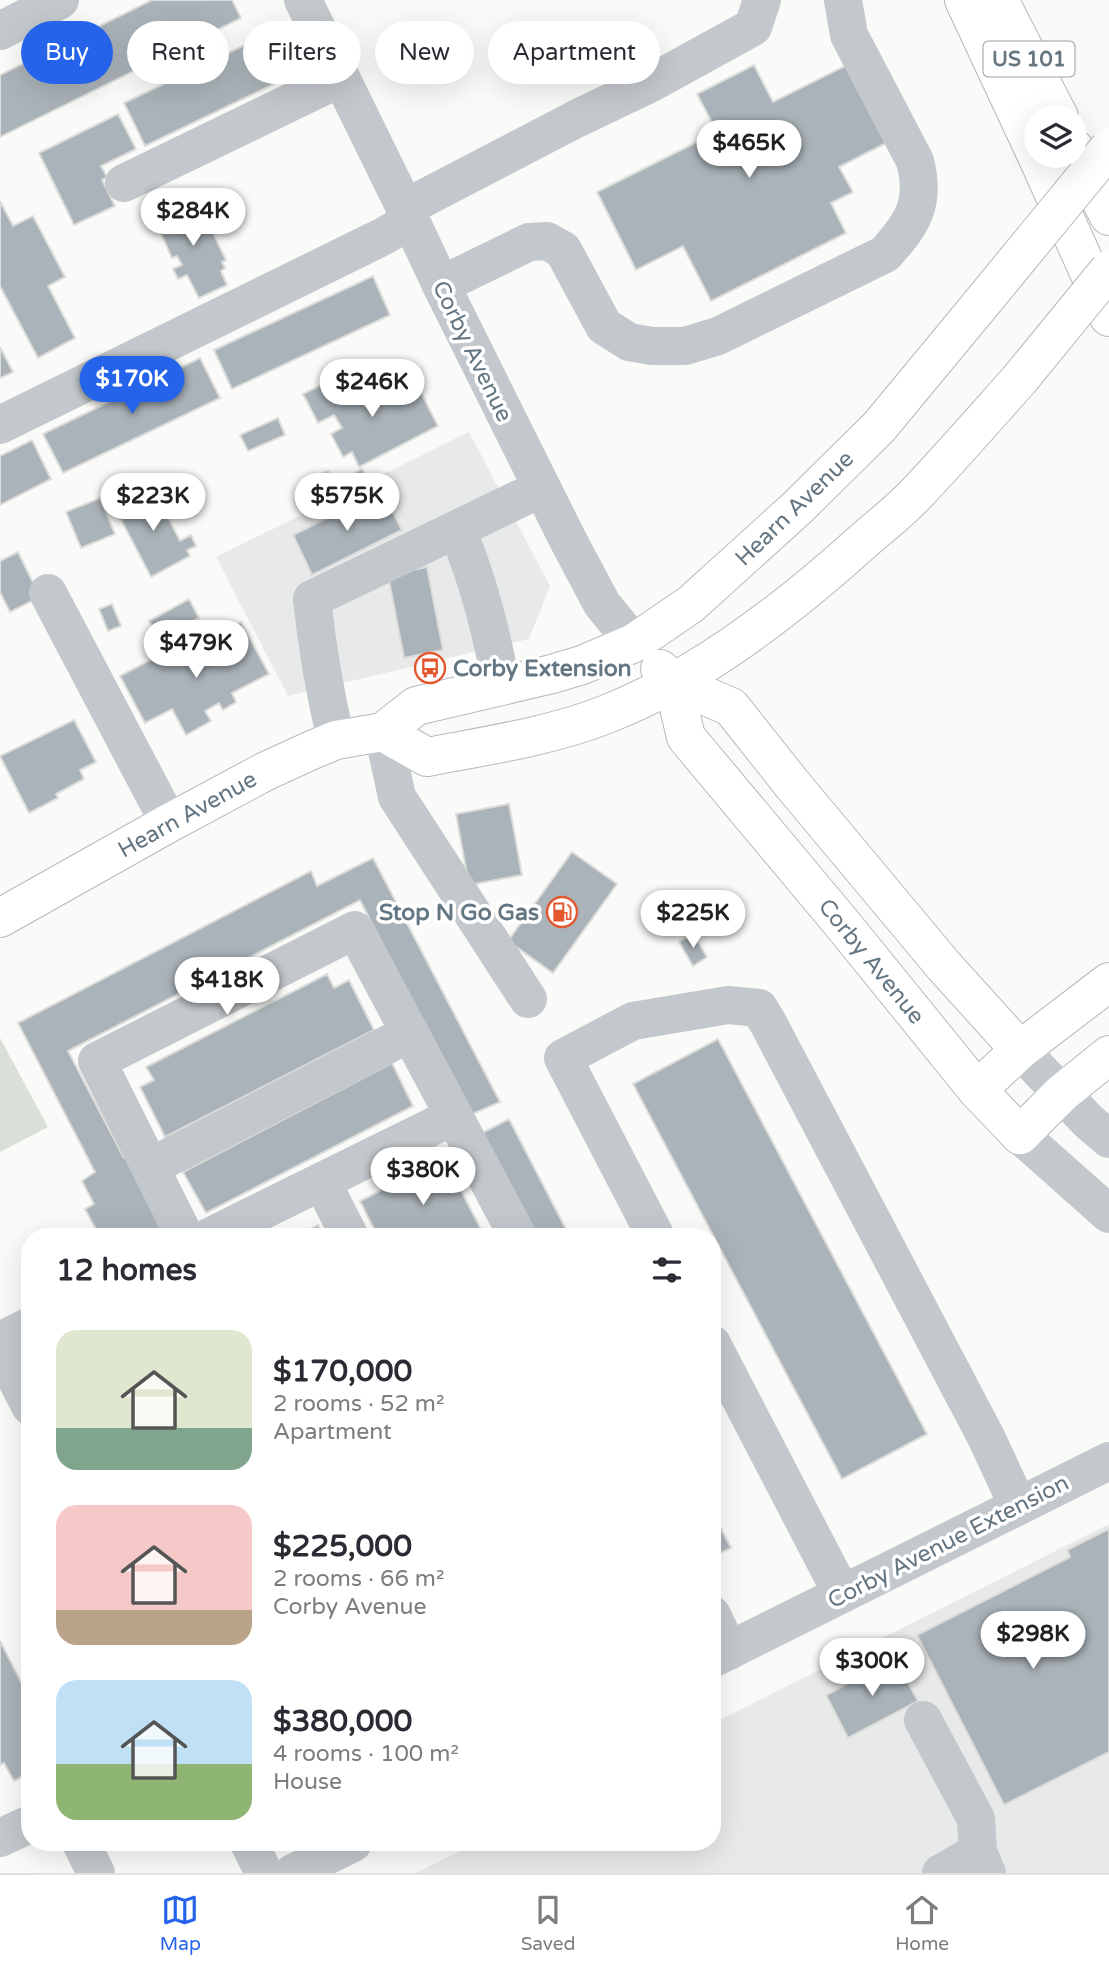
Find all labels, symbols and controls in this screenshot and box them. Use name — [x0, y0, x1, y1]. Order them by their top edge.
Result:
chip: Buy — [21, 21, 113, 84]
chip: Rent — [127, 21, 229, 84]
chip: Filters — [243, 21, 361, 84]
chip: New — [375, 21, 474, 84]
chip: Apartment — [488, 21, 660, 84]
road number: US 101 — [984, 42, 1074, 76]
map controls — [1024, 105, 1087, 168]
button: layers — [1024, 105, 1087, 168]
pin: $465K — [700, 120, 798, 180]
text: $465K — [713, 129, 785, 157]
pin: $284K — [144, 188, 242, 248]
text: $284K — [157, 197, 229, 225]
street label: Corby Avenue — [426, 276, 518, 427]
pin: $170K — [83, 356, 181, 416]
pin: $246K — [323, 360, 421, 419]
text: $170K — [96, 365, 168, 393]
text: $246K — [336, 368, 408, 396]
street label: Hearn Avenue — [730, 445, 860, 572]
pin: $223K — [104, 474, 202, 533]
pin: $575K — [298, 474, 396, 533]
text: $223K — [117, 482, 189, 510]
text: $575K — [311, 482, 383, 510]
pin: $479K — [147, 620, 245, 680]
text: $479K — [160, 629, 232, 657]
bus stop icon: Corby Extension — [413, 651, 447, 685]
place label: Corby Extension — [453, 655, 632, 683]
street label: Hearn Avenue — [113, 765, 262, 864]
pin: $225K — [644, 890, 742, 950]
street label: Corby Avenue — [812, 893, 930, 1030]
fuel station icon: Stop N Go Gas — [545, 895, 579, 929]
place label: Stop N Go Gas — [379, 899, 539, 927]
text: $225K — [657, 899, 729, 927]
pin: $418K — [178, 958, 276, 1017]
text: $418K — [191, 966, 263, 994]
pin: $380K — [374, 1148, 472, 1207]
text: $380K — [387, 1156, 459, 1184]
icon: filters — [648, 1251, 686, 1289]
text: 12 homes — [56, 1252, 197, 1289]
text: $170,000 — [273, 1353, 412, 1390]
icon: home — [112, 1358, 196, 1442]
text: 2 rooms · 52 m² — [273, 1390, 444, 1418]
text: Apartment — [273, 1418, 392, 1446]
street label: Corby Avenue Extension — [823, 1469, 1074, 1615]
text: $225,000 — [273, 1528, 412, 1565]
icon: home — [112, 1533, 196, 1617]
text: 2 rooms · 66 m² — [273, 1565, 444, 1593]
text: Corby Avenue — [273, 1593, 426, 1621]
pin: $298K — [984, 1612, 1082, 1671]
text: $298K — [997, 1620, 1069, 1648]
pin: $300K — [823, 1638, 921, 1698]
text: $300K — [836, 1647, 908, 1675]
text: $380,000 — [273, 1703, 412, 1740]
icon: home — [112, 1708, 196, 1792]
text: 4 rooms · 100 m² — [273, 1740, 459, 1768]
text: House — [273, 1768, 342, 1796]
tab: Map — [160, 1891, 201, 1955]
tab: Saved — [521, 1891, 576, 1955]
tab: Home — [895, 1891, 949, 1955]

